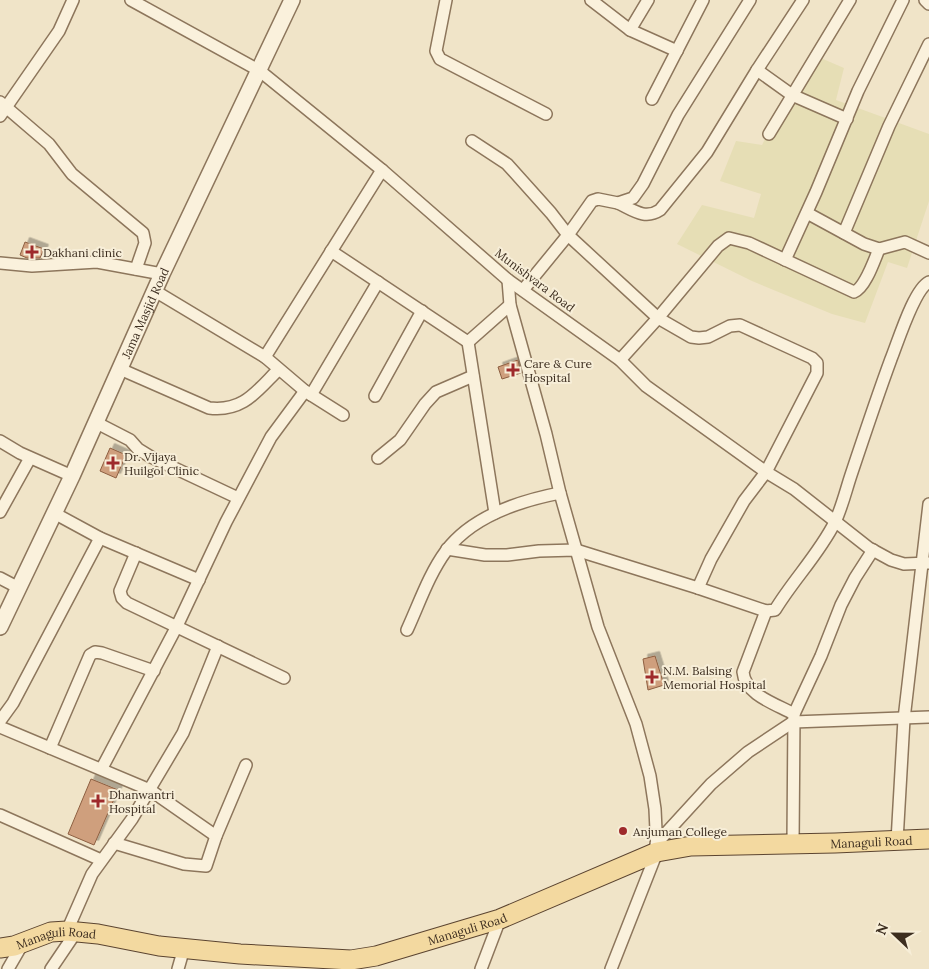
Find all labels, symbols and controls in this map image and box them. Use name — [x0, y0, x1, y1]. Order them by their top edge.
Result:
marker: Dakhani clinic — [25, 245, 39, 259]
place label: Dakhani clinic — [43, 245, 122, 260]
street label: Munishvara Road — [492, 245, 578, 315]
street label: Jama Masjid Road — [118, 265, 172, 362]
place label: Care & Cure Hospital — [524, 356, 593, 385]
marker: Care & Cure Hospital — [506, 363, 520, 377]
place label: Dr. Vijaya Huilgol Clinic — [124, 449, 199, 478]
marker: Dr. Vijaya Huilgol Clinic — [106, 456, 120, 470]
place label: N.M. Balsing Memorial Hospital — [663, 663, 766, 692]
marker: N.M. Balsing Memorial Hospital — [645, 670, 659, 684]
place label: Dhanwantri Hospital — [109, 787, 174, 816]
marker: Dhanwantri Hospital — [91, 794, 105, 808]
place label: Anjuman College — [632, 824, 727, 839]
marker: Anjuman College — [617, 825, 629, 837]
street label: Managuli Road — [830, 832, 913, 851]
street label: Managuli Road — [426, 909, 509, 948]
north arrow — [869, 909, 919, 959]
text: N — [872, 921, 892, 938]
street label: Managuli Road — [14, 923, 97, 952]

